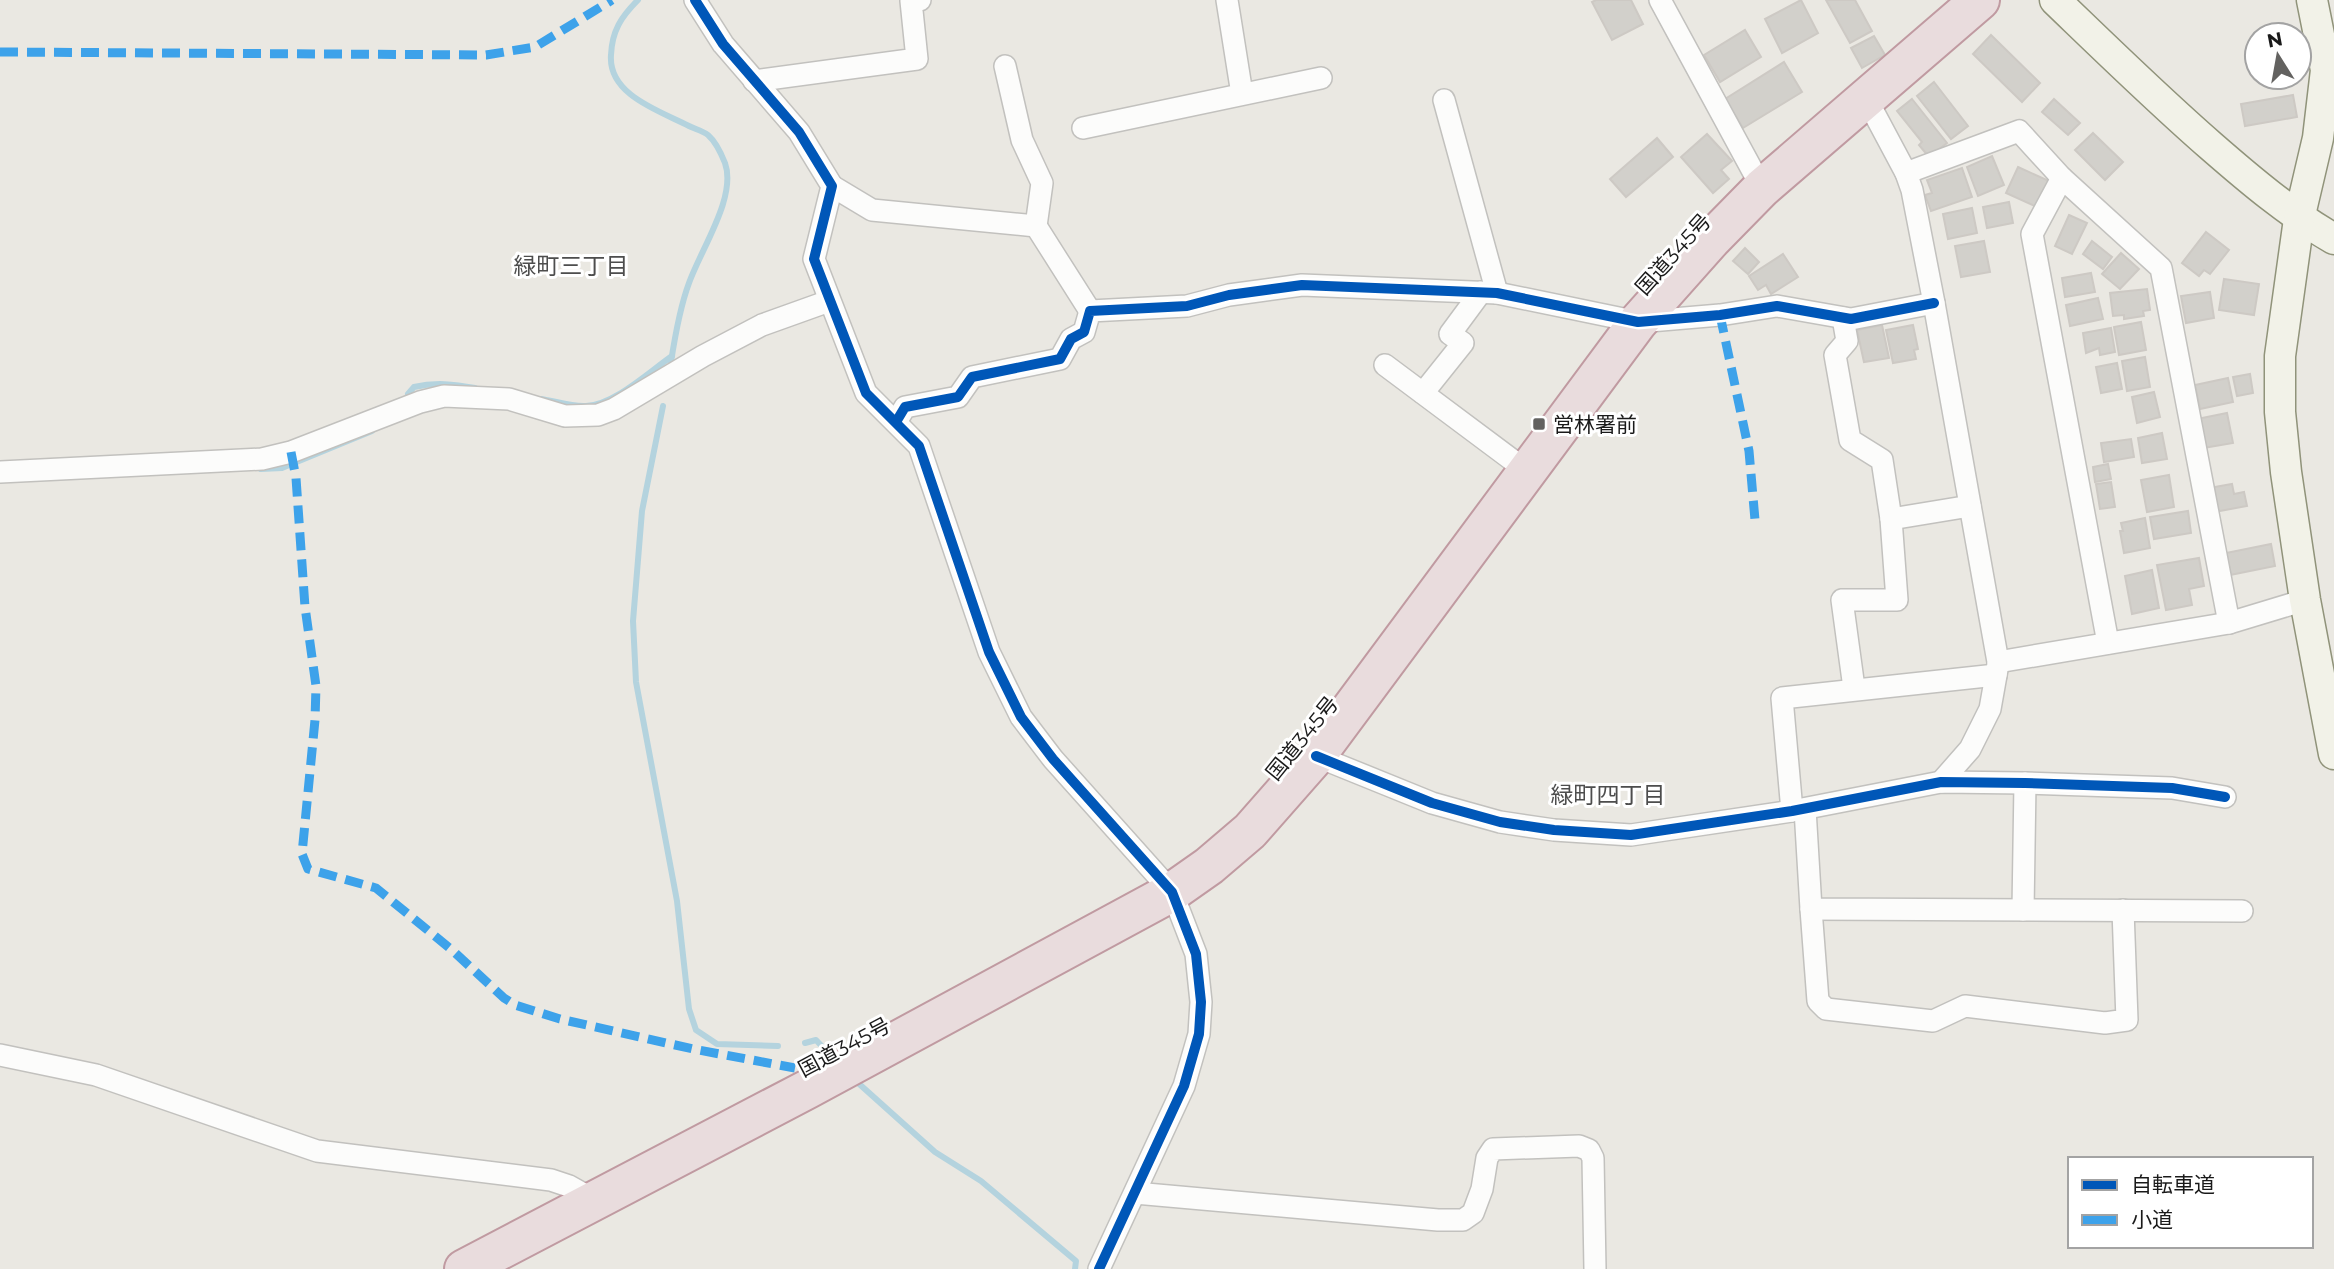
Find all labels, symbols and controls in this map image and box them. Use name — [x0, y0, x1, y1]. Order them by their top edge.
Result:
north arrow — [2243, 21, 2313, 91]
text: N — [2265, 27, 2285, 53]
street label: 国道345号 — [1630, 208, 1716, 300]
district label: 緑町三丁目 — [514, 252, 629, 280]
place label: 営林署前 — [1553, 412, 1637, 437]
marker: 営林署前 — [1531, 416, 1547, 432]
street label: 国道345号 — [1261, 691, 1343, 785]
district label: 緑町四丁目 — [1551, 781, 1666, 809]
street label: 国道345号 — [794, 1012, 894, 1082]
legend — [2068, 1157, 2313, 1248]
text: 自転車道 — [2131, 1172, 2215, 1197]
text: 小道 — [2131, 1207, 2173, 1232]

